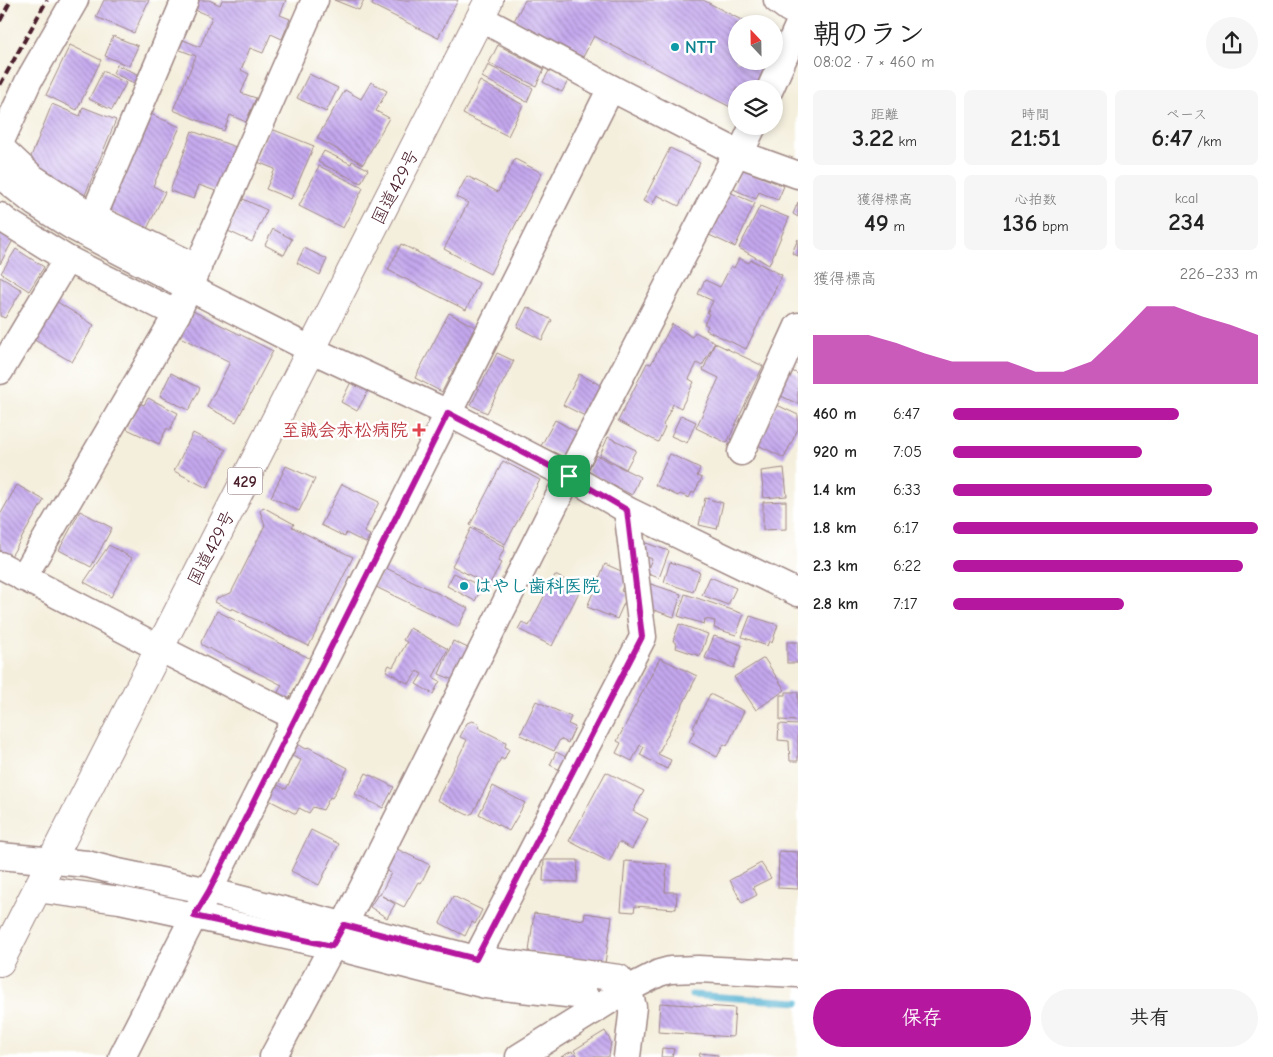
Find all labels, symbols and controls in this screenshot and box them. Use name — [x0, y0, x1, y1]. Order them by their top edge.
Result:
north arrow — [728, 15, 782, 70]
map controls — [728, 15, 783, 135]
button: share — [1206, 17, 1258, 69]
text: 朝のラン — [813, 18, 925, 50]
place label: NTT — [685, 37, 717, 58]
marker: NTT — [669, 41, 681, 53]
text: 08:02 · 7 × 460 m — [813, 53, 935, 71]
button: layers — [728, 80, 783, 135]
text: 距離 — [871, 106, 899, 123]
text: 時間 — [1022, 106, 1050, 123]
text: ペース — [1166, 106, 1207, 123]
text: 3.22 — [852, 123, 894, 152]
text: 21:51 — [1010, 123, 1061, 152]
text: 6:47 — [1151, 123, 1193, 152]
text: km — [894, 133, 917, 150]
text: /km — [1193, 133, 1222, 150]
street label: 国道429号 — [368, 146, 423, 228]
text: kcal — [1175, 190, 1198, 207]
text: 獲得標高 — [857, 191, 913, 208]
text: 心拍数 — [1015, 191, 1057, 208]
text: 234 — [1168, 207, 1205, 236]
text: 49 — [864, 208, 889, 237]
text: 136 — [1002, 208, 1038, 237]
text: m — [889, 218, 905, 235]
text: bpm — [1038, 218, 1069, 235]
text: 226–233 m — [1180, 265, 1258, 283]
text: 獲得標高 — [813, 270, 877, 288]
text: 460 m — [813, 405, 856, 423]
text: 6:47 — [893, 405, 920, 423]
place label: 至誠会赤松病院 — [282, 420, 408, 441]
marker: 至誠会赤松病院 — [412, 423, 426, 437]
text: 920 m — [813, 443, 857, 461]
text: 7:05 — [893, 443, 922, 461]
pin — [548, 455, 590, 497]
icon: arrive — [555, 462, 583, 490]
road number: 429 — [228, 468, 262, 494]
text: 1.4 km — [813, 481, 856, 499]
text: 6:33 — [893, 481, 921, 499]
street label: 国道429号 — [184, 507, 239, 589]
text: 1.8 km — [813, 519, 857, 537]
text: 6:17 — [893, 519, 918, 537]
text: 2.3 km — [813, 557, 858, 575]
text: 6:22 — [893, 557, 921, 575]
place label: はやし歯科医院 — [474, 576, 600, 597]
marker: はやし歯科医院 — [458, 580, 470, 592]
text: 2.8 km — [813, 595, 858, 613]
text: 7:17 — [893, 595, 917, 613]
button: 保存 — [813, 989, 1031, 1047]
button: 共有 — [1041, 989, 1258, 1047]

